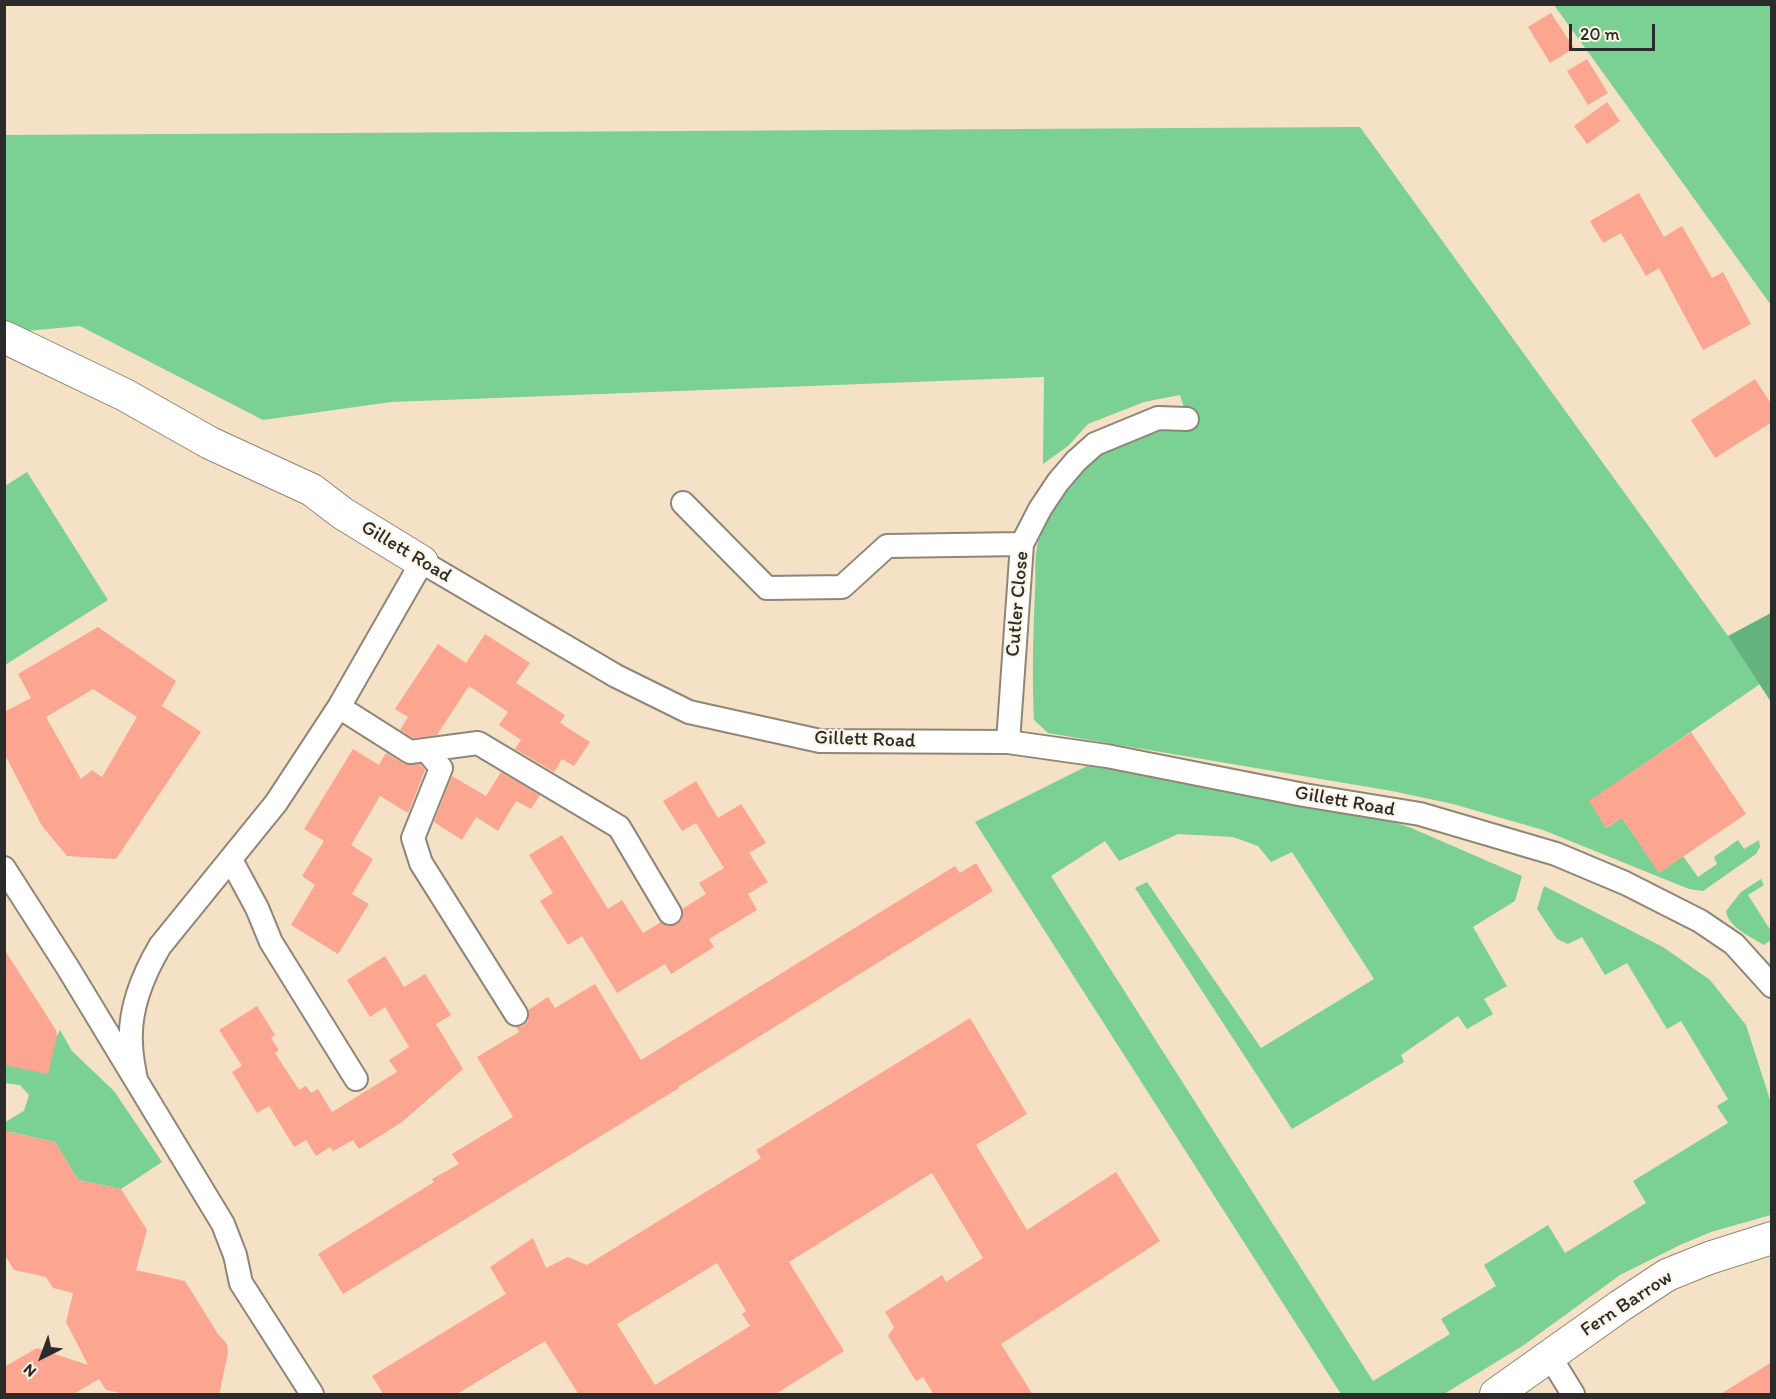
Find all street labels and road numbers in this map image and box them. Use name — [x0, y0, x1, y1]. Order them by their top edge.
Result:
street label: Gillett Road — [356, 516, 456, 588]
street label: Cutler Close — [1001, 550, 1035, 658]
street label: Gillett Road — [814, 726, 916, 754]
street label: Gillett Road — [1293, 781, 1397, 823]
street label: Fern Barrow — [1576, 1265, 1678, 1343]

